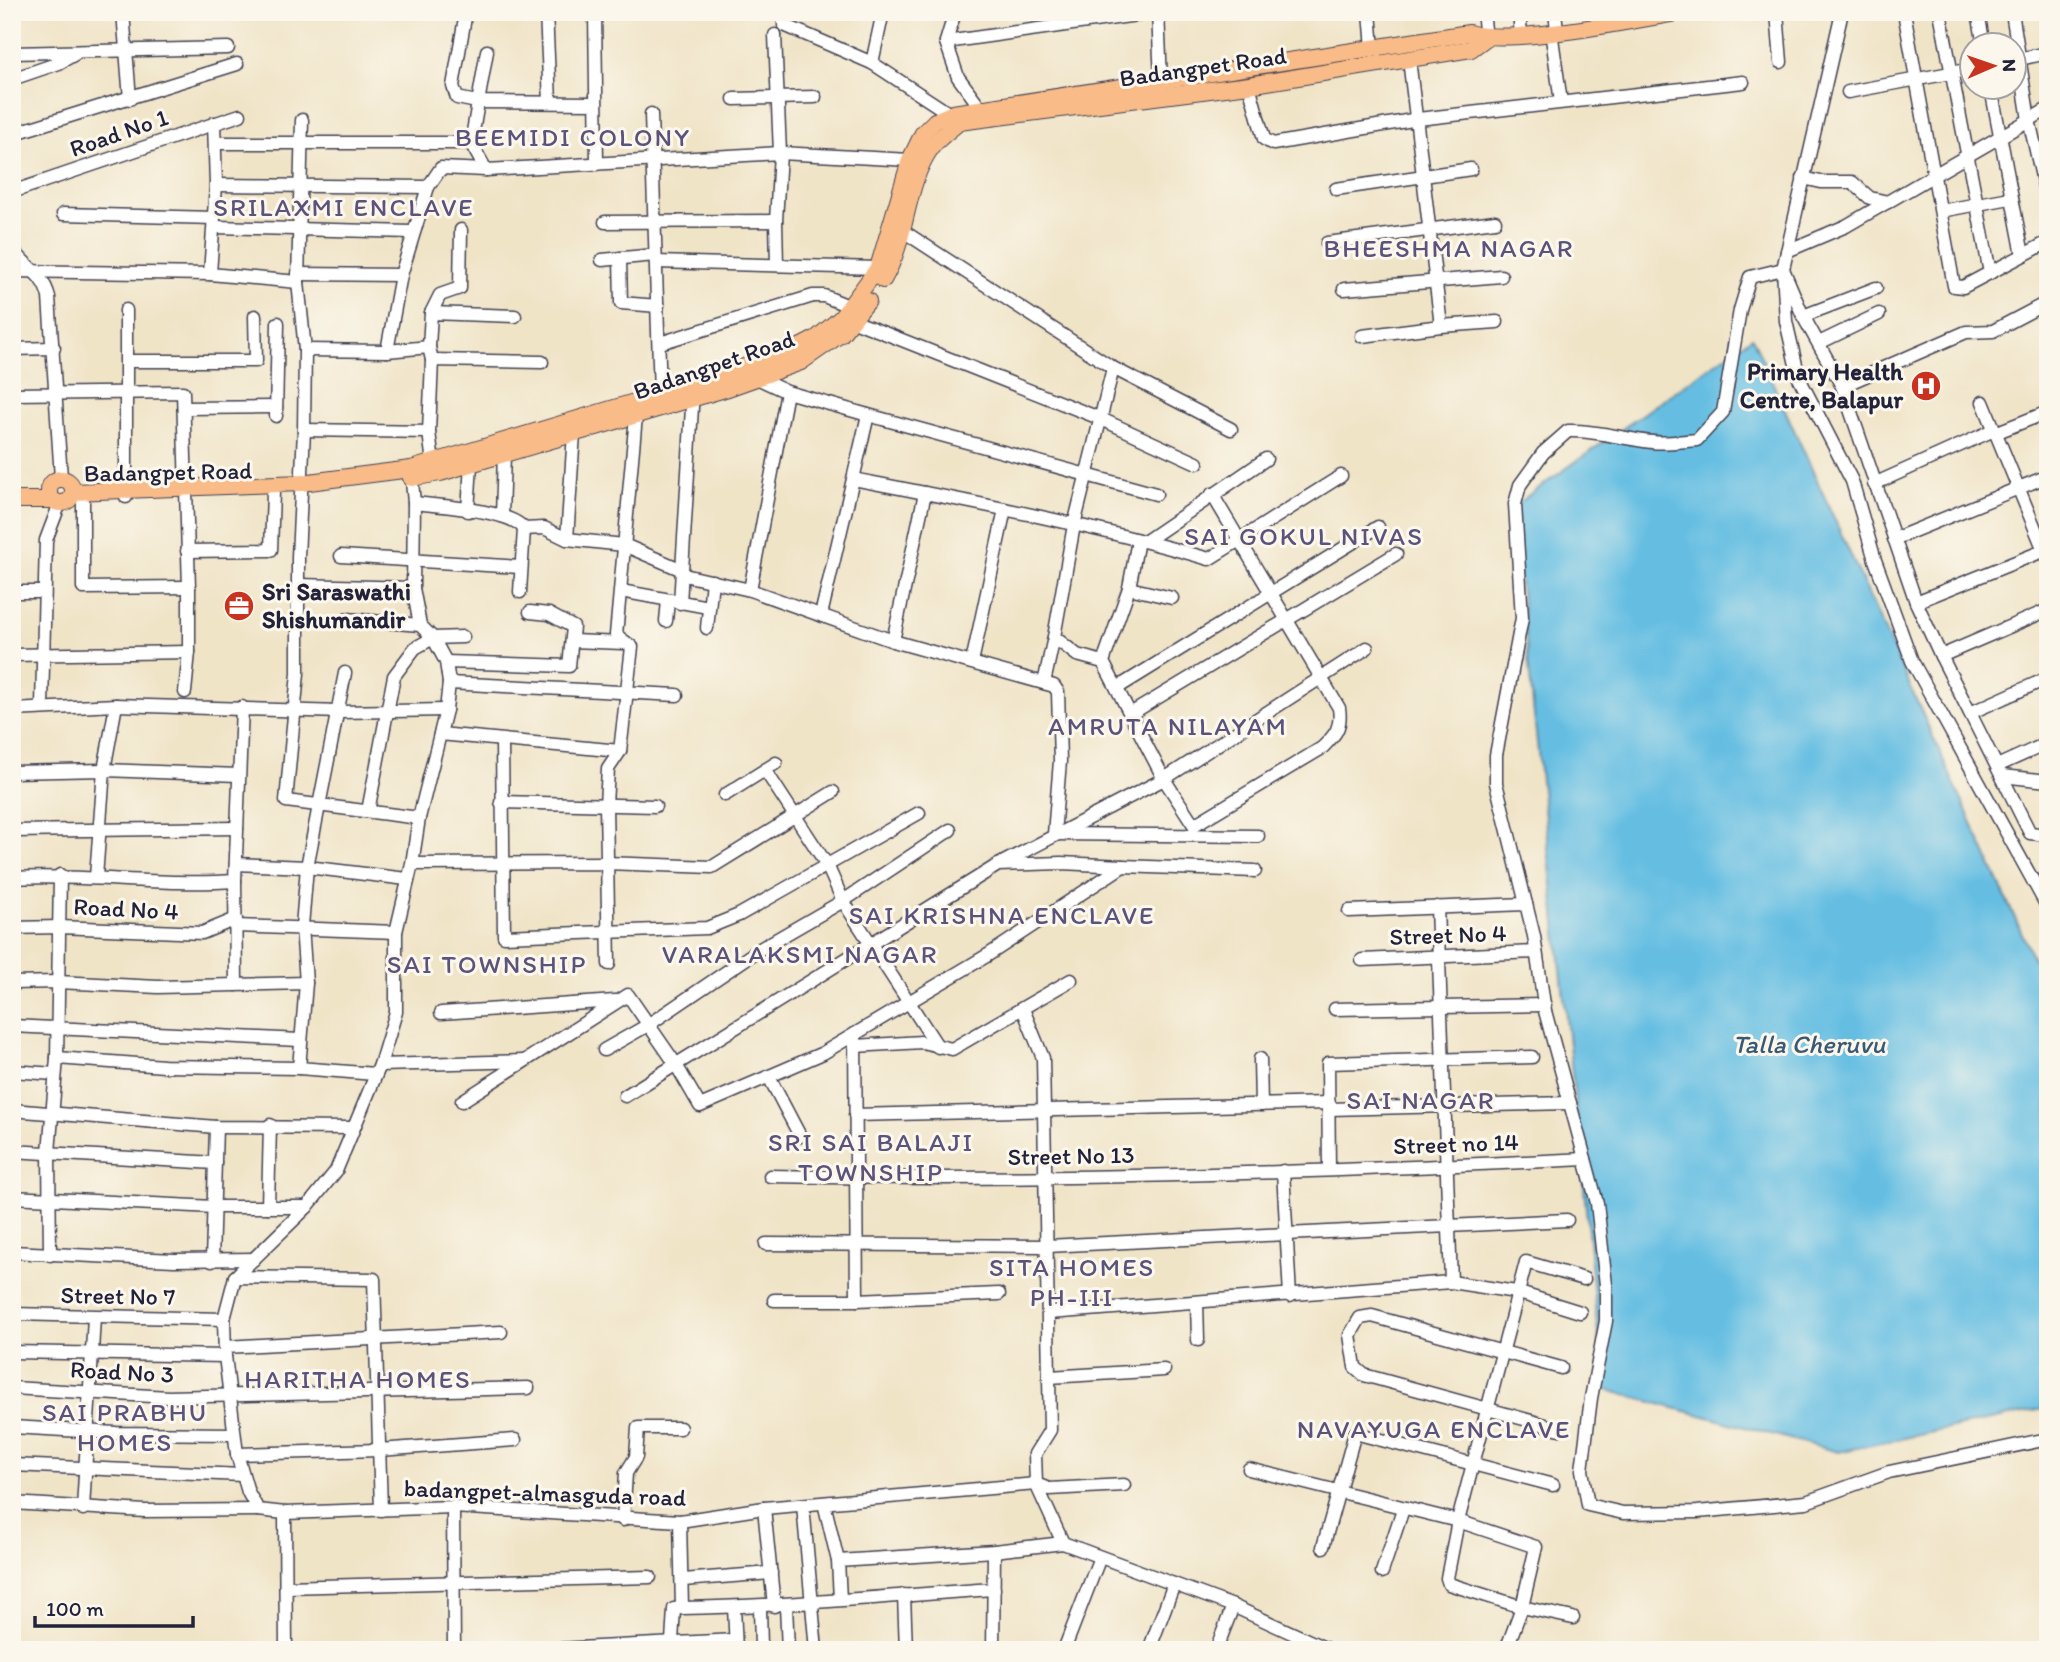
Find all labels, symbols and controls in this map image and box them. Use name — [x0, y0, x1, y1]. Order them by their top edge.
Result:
north arrow — [1958, 32, 2028, 102]
street label: Badangpet Road — [1118, 40, 1288, 93]
text: N — [1998, 59, 2021, 72]
street label: Road No 1 — [66, 102, 172, 163]
district label: BEEMIDI COLONY — [455, 121, 691, 153]
district label: SRILAXMI ENCLAVE — [213, 191, 475, 223]
district label: BHEESHMA NAGAR — [1323, 232, 1575, 264]
street label: Badangpet Road — [630, 323, 798, 406]
place label: Primary Health Centre, Balapur — [1740, 357, 1904, 415]
hospital icon: Primary Health Centre, Balapur — [1909, 369, 1943, 403]
street label: Badangpet Road — [84, 456, 252, 487]
district label: SAI GOKUL NIVAS — [1184, 520, 1424, 552]
place label: Sri Saraswathi Shishumandir — [262, 577, 411, 634]
office icon: Sri Saraswathi Shishumandir — [222, 589, 256, 623]
district label: AMRUTA NILAYAM — [1048, 710, 1288, 742]
street label: Road No 4 — [73, 891, 179, 926]
district label: SAI KRISHNA ENCLAVE — [849, 899, 1155, 931]
street label: Street No 4 — [1389, 918, 1507, 951]
district label: VARALAKSMI NAGAR — [662, 938, 938, 970]
district label: SAI TOWNSHIP — [387, 948, 587, 980]
water label: Talla Cheruvu — [1733, 1028, 1886, 1060]
district label: SAI NAGAR — [1347, 1084, 1495, 1116]
district label: SRI SAI BALAJI TOWNSHIP — [768, 1126, 974, 1188]
street label: Street no 14 — [1393, 1127, 1519, 1160]
street label: Street No 13 — [1007, 1140, 1135, 1171]
district label: SITA HOMES PH-III — [989, 1251, 1155, 1313]
street label: Street No 7 — [60, 1280, 176, 1311]
street label: Road No 3 — [69, 1354, 175, 1389]
district label: HARITHA HOMES — [244, 1363, 472, 1395]
district label: SAI PRABHU HOMES — [42, 1396, 208, 1458]
district label: NAVAYUGA ENCLAVE — [1297, 1413, 1571, 1445]
street label: badangpet-almasguda road — [403, 1473, 687, 1512]
scale bar — [35, 1585, 192, 1629]
text: 100 m — [46, 1596, 104, 1621]

